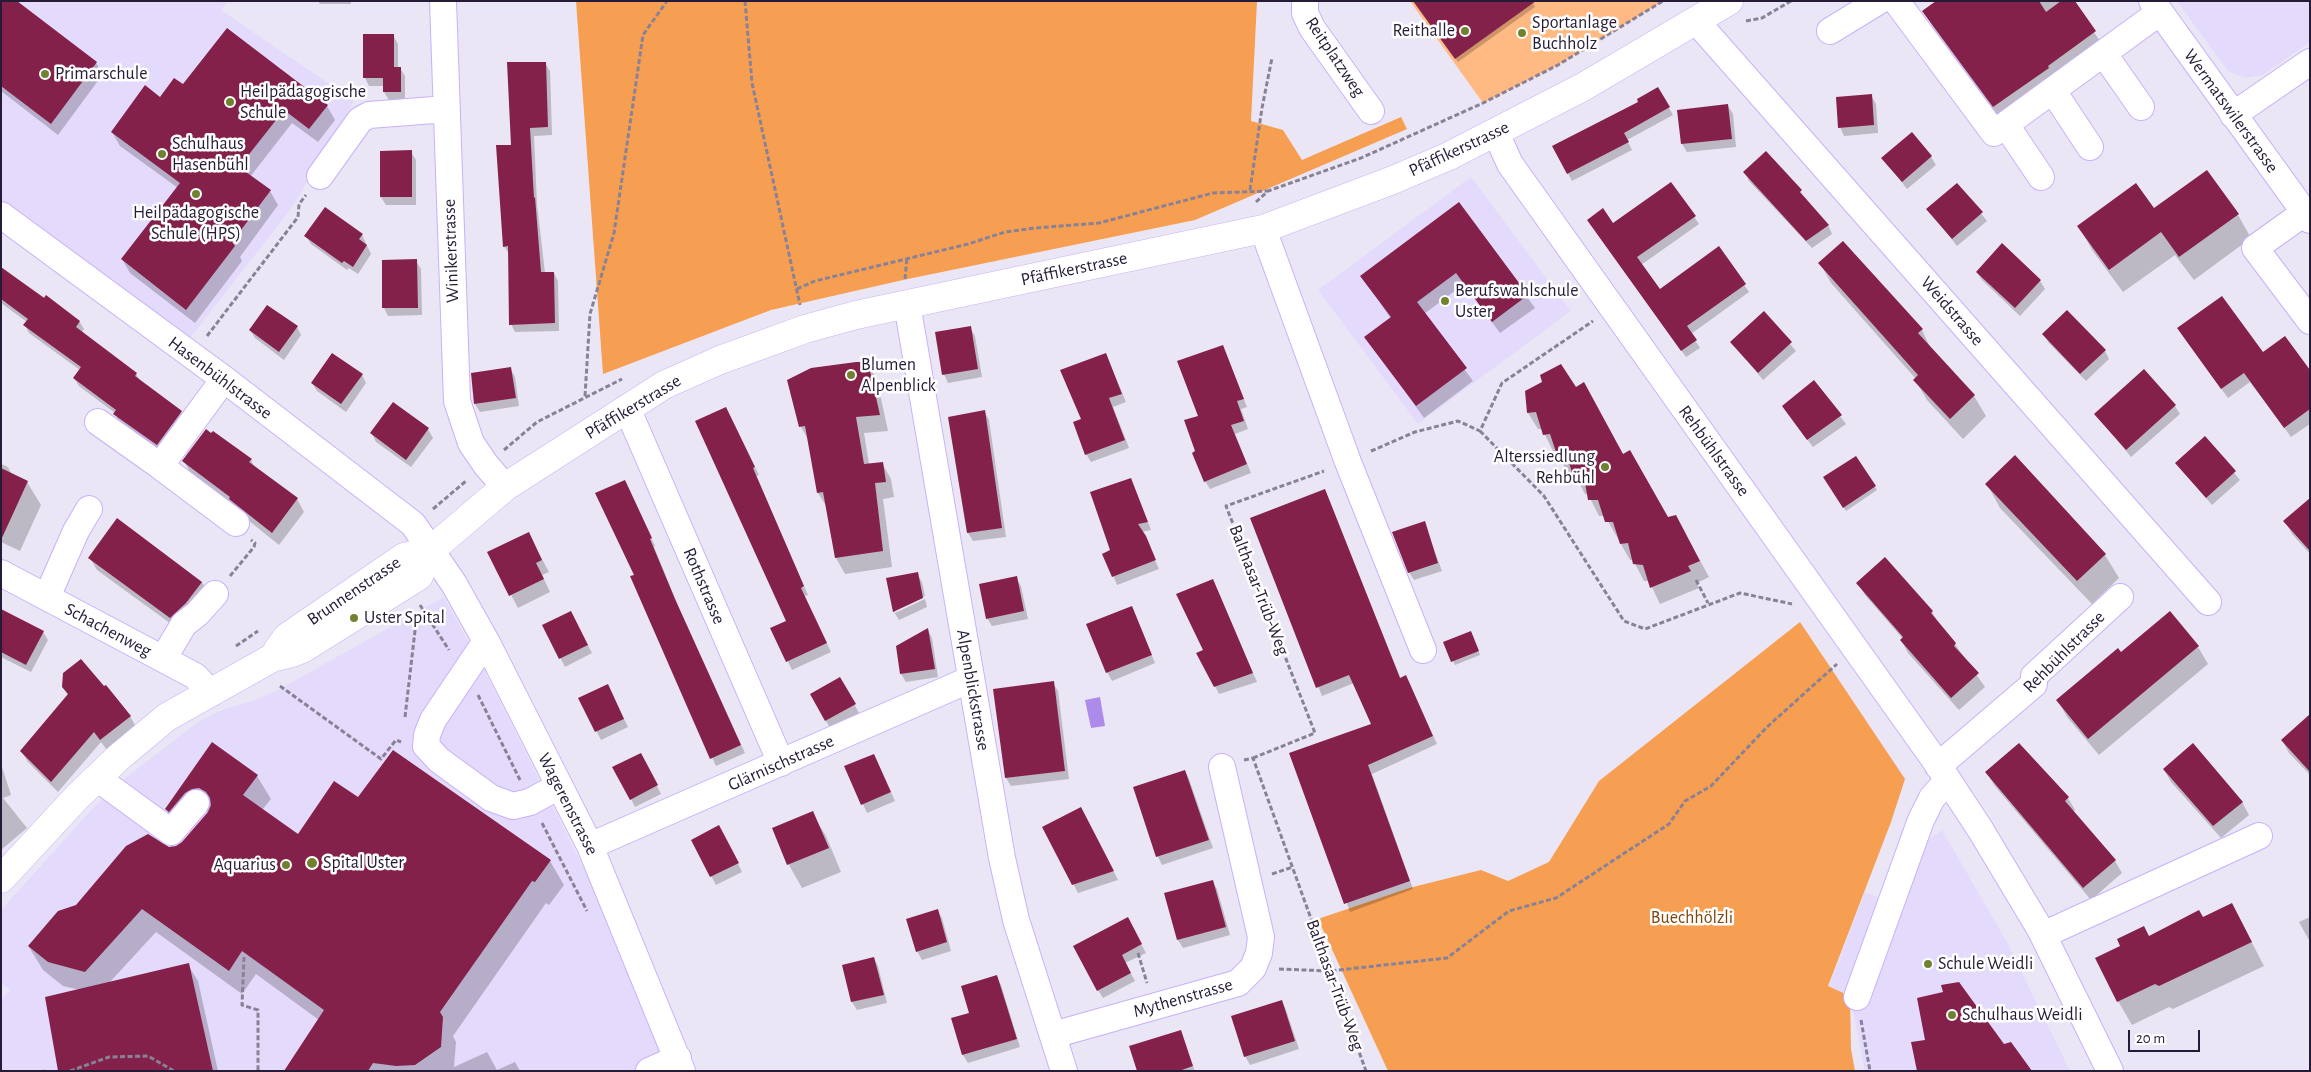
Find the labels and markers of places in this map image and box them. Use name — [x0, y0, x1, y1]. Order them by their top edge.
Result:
place label: Sportanlage Buchholz — [1532, 12, 1617, 54]
place label: Reithalle — [1392, 20, 1455, 42]
marker: Reithalle — [1459, 25, 1471, 37]
marker: Sportanlage Buchholz — [1516, 27, 1528, 39]
place label: Primarschule — [55, 63, 148, 85]
marker: Primarschule — [39, 68, 51, 80]
place label: Heilpädagogische Schule — [240, 81, 366, 124]
marker: Heilpädagogische Schule — [224, 96, 236, 108]
place label: Schulhaus Hasenbühl — [172, 133, 249, 176]
marker: Schulhaus Hasenbühl — [156, 148, 168, 160]
marker: Heilpädagogische Schule (HPS) — [190, 188, 202, 200]
place label: Heilpädagogische Schule (HPS) — [133, 202, 259, 244]
place label: Berufswahlschule Uster — [1455, 280, 1579, 322]
marker: Berufswahlschule Uster — [1439, 295, 1451, 307]
place label: Blumen Alpenblick — [861, 354, 936, 396]
marker: Blumen Alpenblick — [845, 369, 857, 381]
place label: Alterssiedlung Rehbühl — [1494, 446, 1595, 488]
marker: Alterssiedlung Rehbühl — [1599, 461, 1611, 473]
place label: Uster Spital — [364, 607, 445, 629]
marker: Uster Spital — [348, 612, 360, 624]
place label: Spital Uster — [323, 852, 404, 874]
place label: Aquarius — [213, 854, 276, 876]
marker: Spital Uster — [305, 856, 319, 870]
marker: Aquarius — [280, 859, 292, 871]
place label: Schule Weidli — [1938, 953, 2033, 975]
marker: Schule Weidli — [1922, 958, 1934, 970]
place label: Schulhaus Weidli — [1962, 1004, 2083, 1026]
marker: Schulhaus Weidli — [1946, 1009, 1958, 1021]

